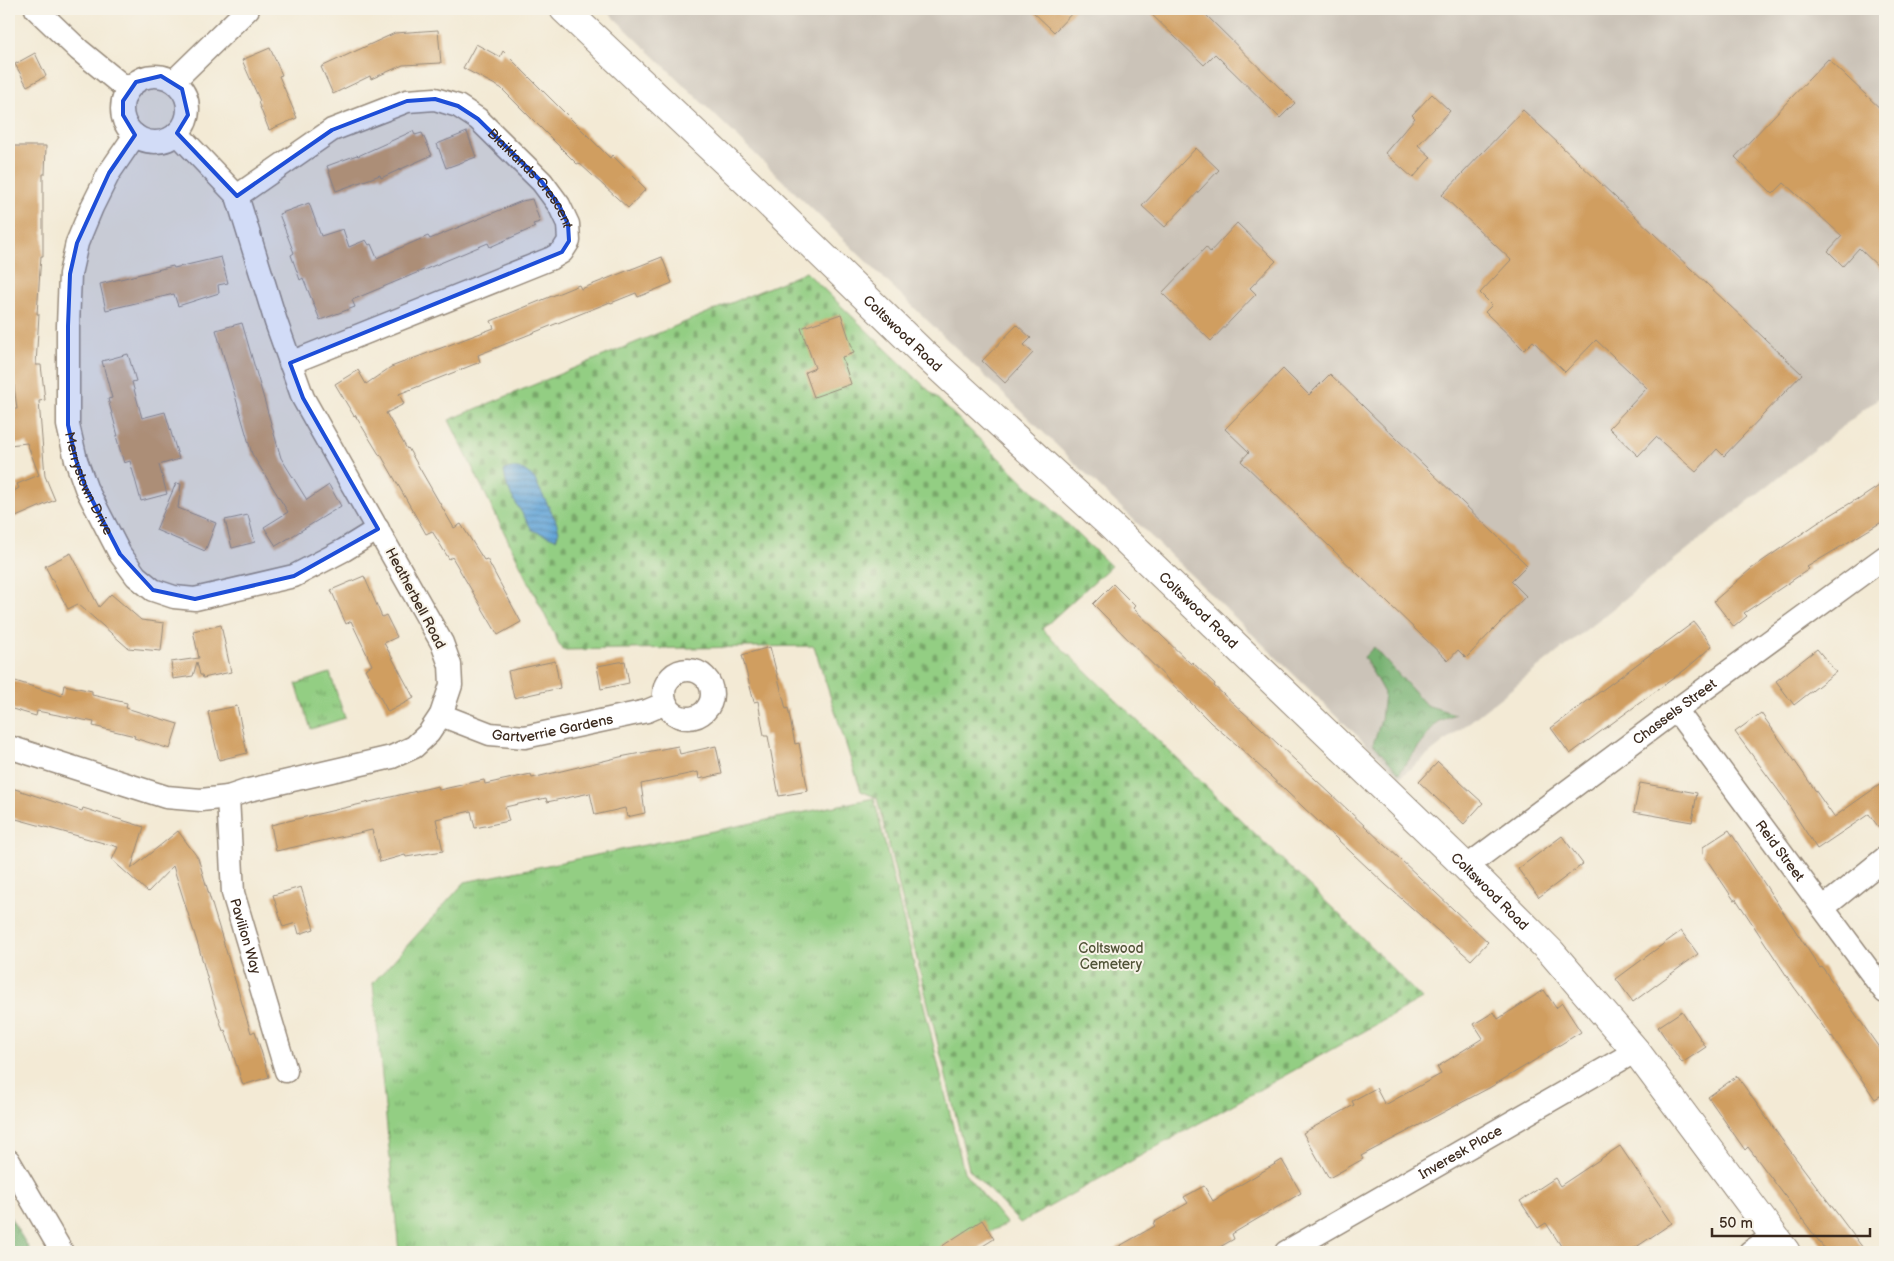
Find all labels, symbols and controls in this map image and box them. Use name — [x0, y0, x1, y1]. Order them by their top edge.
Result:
street label: Blaiklands Crescent — [484, 125, 576, 229]
street label: Coltswood Road — [860, 292, 946, 375]
street label: Merrystown Drive — [61, 430, 117, 538]
street label: Heatherbell Road — [382, 545, 449, 652]
street label: Coltswood Road — [1155, 569, 1241, 652]
street label: Chassels Street — [1629, 675, 1720, 748]
street label: Gartverrie Gardens — [491, 710, 615, 746]
street label: Reid Street — [1752, 817, 1808, 885]
street label: Coltswood Road — [1447, 849, 1532, 934]
street label: Pavilion Way — [226, 896, 265, 977]
park label: Coltswood Cemetery — [1078, 940, 1144, 973]
street label: Inveresk Place — [1416, 1122, 1505, 1183]
scale bar — [1712, 1206, 1869, 1238]
text: 50 m — [1719, 1214, 1753, 1233]

